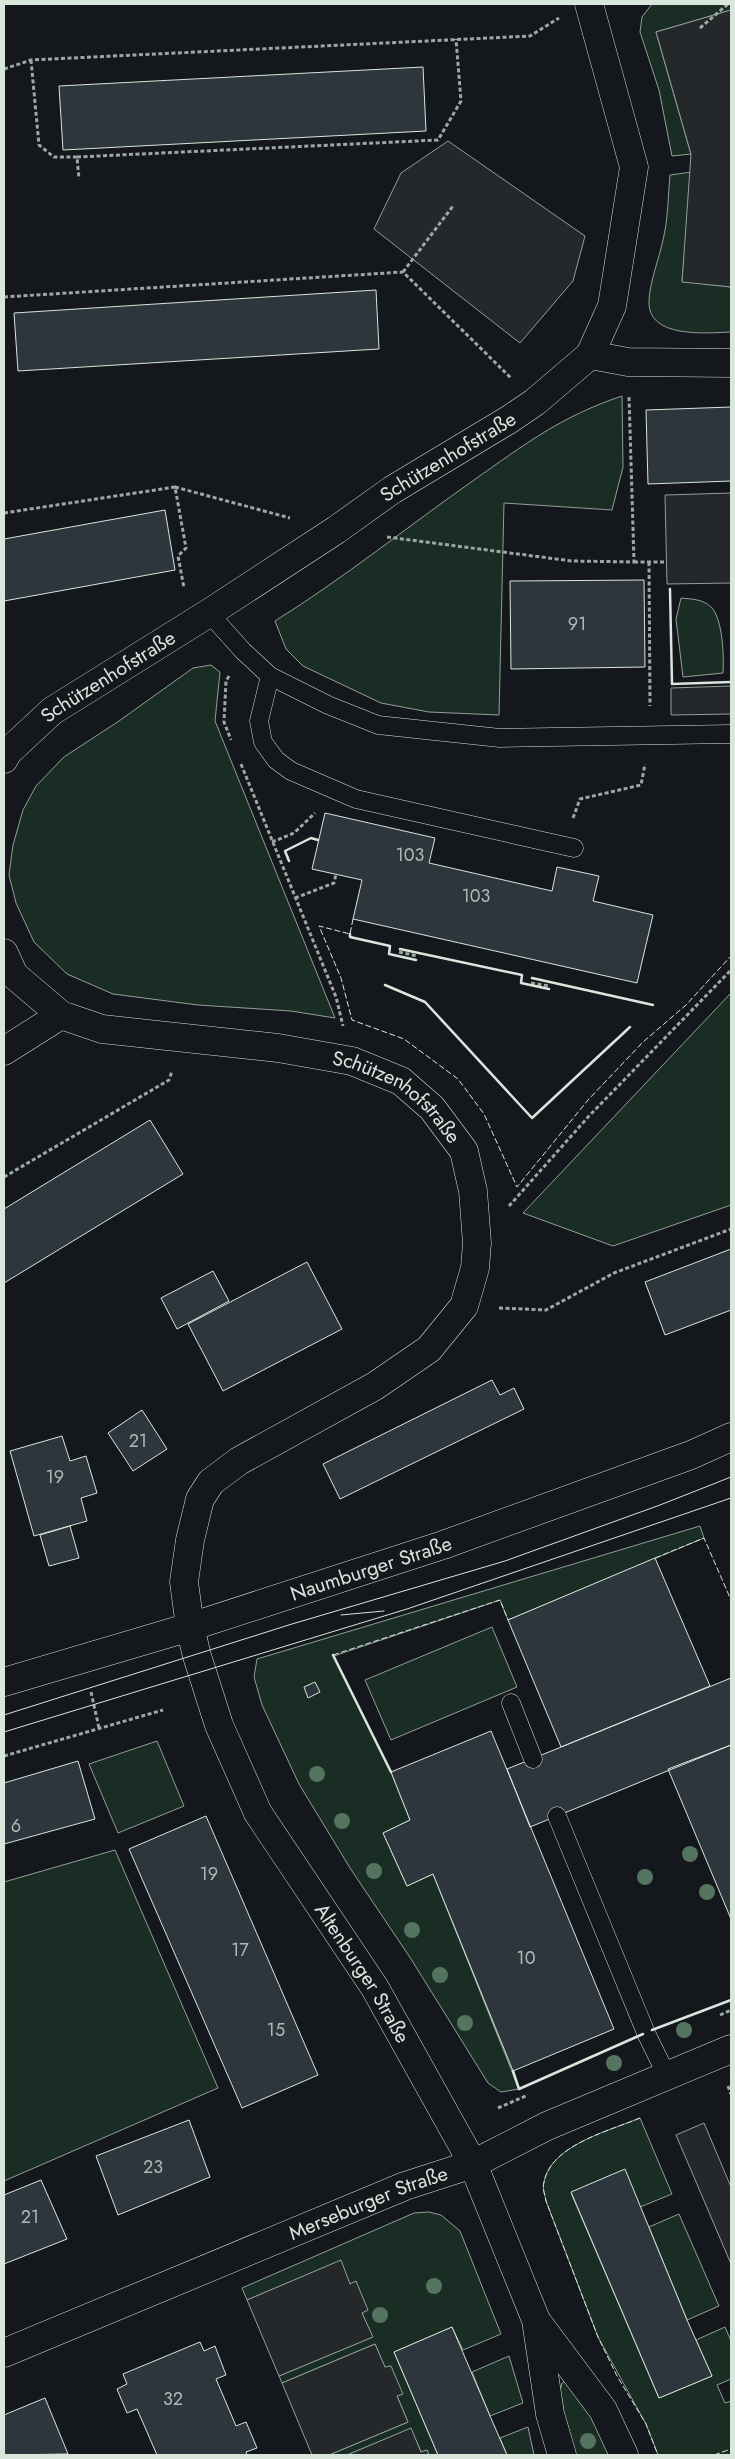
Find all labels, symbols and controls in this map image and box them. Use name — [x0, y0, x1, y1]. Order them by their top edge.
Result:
street label: Schützenhofstraße — [374, 404, 521, 509]
house number: 91 — [568, 611, 586, 637]
street label: Schützenhofstraße — [34, 623, 181, 729]
house number: 103 — [396, 842, 425, 868]
house number: 103 — [462, 883, 491, 909]
street label: Schützenhofstraße — [330, 1043, 468, 1149]
house number: 21 — [129, 1428, 147, 1454]
house number: 19 — [46, 1464, 64, 1490]
street label: Naumburger Straße — [286, 1529, 456, 1608]
house number: 6 — [11, 1813, 21, 1839]
house number: 19 — [200, 1861, 218, 1887]
street label: Altenburger Straße — [308, 1897, 417, 2048]
house number: 17 — [231, 1937, 249, 1963]
house number: 10 — [517, 1945, 536, 1971]
house number: 15 — [267, 2017, 285, 2043]
house number: 23 — [143, 2154, 163, 2180]
street label: Merseburger Straße — [284, 2159, 451, 2247]
house number: 21 — [21, 2204, 39, 2230]
house number: 32 — [163, 2386, 183, 2412]

